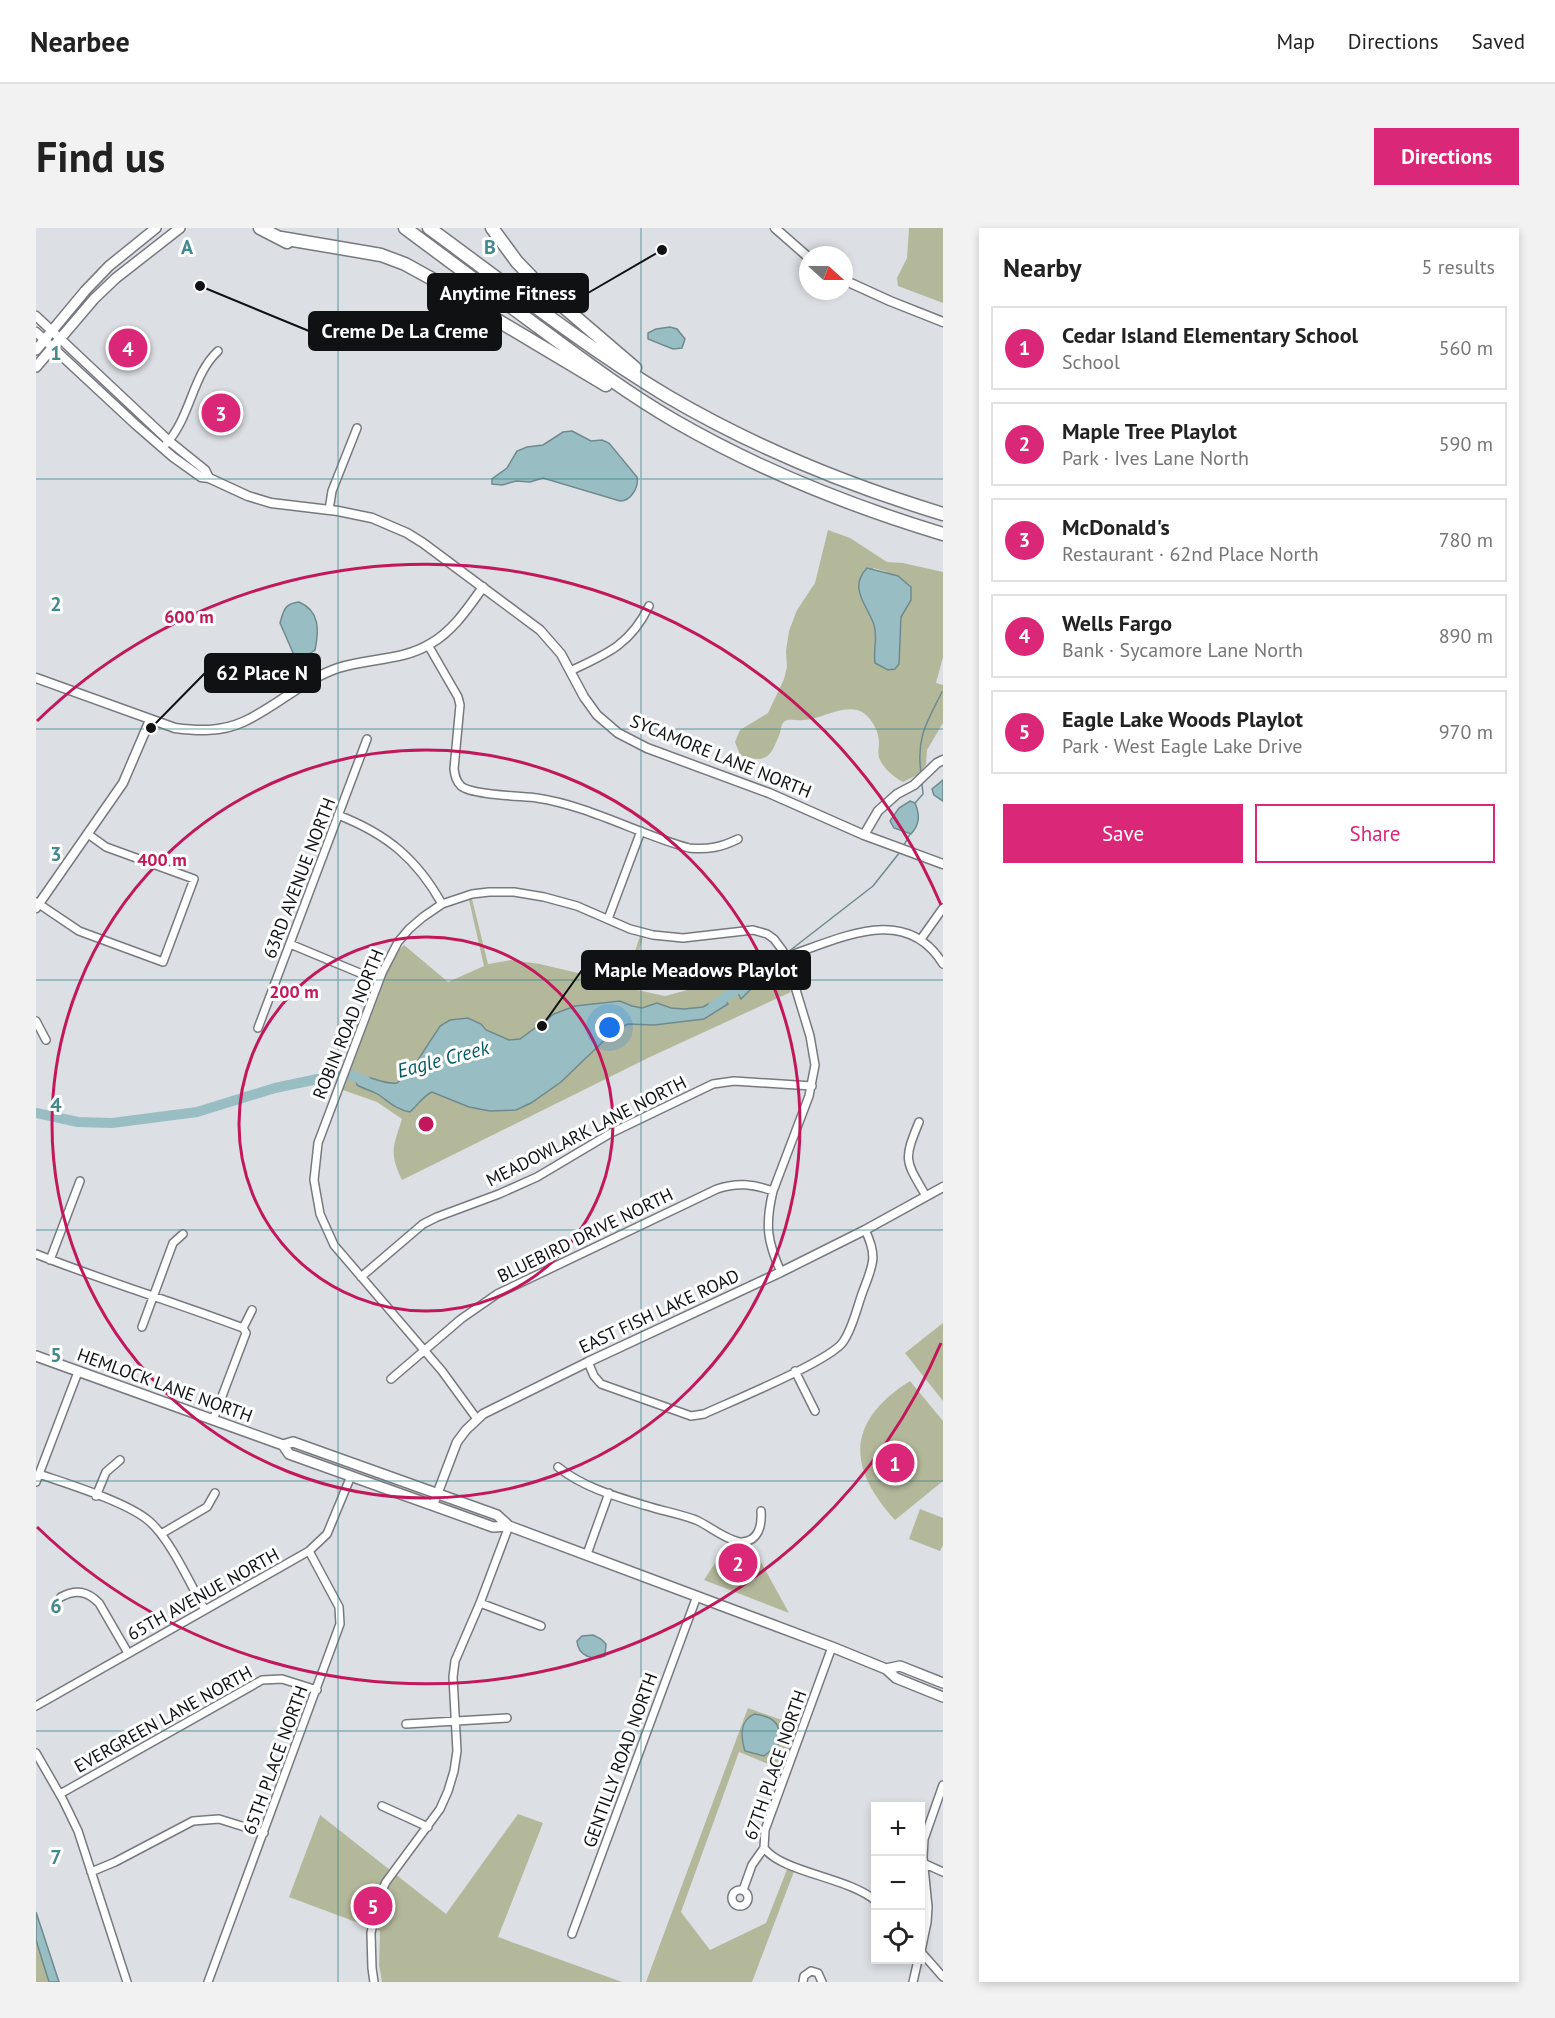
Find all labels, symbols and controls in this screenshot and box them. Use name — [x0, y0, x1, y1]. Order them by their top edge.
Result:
text: Nearbee — [30, 23, 130, 60]
text: Map — [1276, 28, 1315, 55]
text: Directions — [1348, 28, 1439, 55]
text: Saved — [1472, 28, 1525, 55]
button: Directions — [1374, 128, 1519, 185]
text: Find us — [36, 129, 165, 184]
text: A — [181, 234, 194, 260]
text: B — [484, 234, 496, 260]
north arrow — [799, 246, 853, 300]
text: Nearby — [1003, 251, 1081, 284]
text: 5 results — [1422, 254, 1495, 280]
callout: Anytime Fitness — [428, 274, 588, 312]
text: Anytime Fitness — [440, 280, 576, 306]
callout: Creme De La Creme — [309, 312, 501, 350]
text: Creme De La Creme — [321, 318, 489, 344]
text: Cedar Island Elementary School — [1062, 321, 1358, 349]
pin: 4 — [108, 326, 148, 370]
text: 1 — [1019, 335, 1030, 361]
text: 560 m — [1439, 335, 1493, 361]
text: 1 — [50, 340, 62, 366]
text: School — [1062, 349, 1120, 375]
pin: 3 — [202, 390, 240, 435]
text: Maple Tree Playlot — [1062, 417, 1237, 445]
text: 2 — [1019, 431, 1030, 457]
text: 590 m — [1439, 431, 1493, 457]
text: Park · Ives Lane North — [1062, 445, 1249, 471]
text: McDonald's — [1062, 513, 1170, 541]
text: 3 — [1019, 527, 1030, 553]
text: 780 m — [1439, 527, 1493, 553]
text: Restaurant · 62nd Place North — [1062, 541, 1319, 567]
text: 2 — [50, 591, 62, 617]
text: 600 m — [164, 605, 214, 628]
text: Wells Fargo — [1062, 609, 1172, 637]
text: 4 — [1019, 623, 1030, 649]
text: 890 m — [1439, 623, 1493, 649]
text: Bank · Sycamore Lane North — [1062, 637, 1303, 663]
callout: 62 Place N — [205, 654, 320, 692]
text: 62 Place N — [216, 660, 308, 686]
text: Eagle Lake Woods Playlot — [1062, 705, 1303, 733]
street label: SYCAMORE LANE NORTH — [627, 709, 815, 803]
text: 5 — [1019, 719, 1030, 745]
text: 970 m — [1439, 719, 1493, 745]
text: Park · West Eagle Lake Drive — [1062, 733, 1302, 759]
street label: 63RD AVENUE NORTH — [258, 794, 340, 962]
button: Save — [1003, 804, 1243, 863]
button: Share — [1255, 804, 1495, 863]
text: 3 — [50, 841, 62, 867]
text: 400 m — [137, 848, 187, 871]
street label: ROBIN ROAD NORTH — [307, 946, 389, 1102]
callout: Maple Meadows Playlot — [582, 951, 810, 989]
text: Maple Meadows Playlot — [594, 957, 798, 983]
text: 200 m — [269, 980, 319, 1003]
your location — [595, 1013, 624, 1042]
water label: Eagle Creek — [394, 1034, 493, 1084]
street label: MEADOWLARK LANE NORTH — [482, 1070, 690, 1192]
text: 4 — [50, 1092, 62, 1118]
centre of rings — [416, 1114, 436, 1134]
street label: BLUEBIRD DRIVE NORTH — [493, 1182, 677, 1288]
street label: EAST FISH LAKE ROAD — [575, 1264, 743, 1358]
text: 5 — [50, 1342, 62, 1368]
street label: HEMLOCK LANE NORTH — [74, 1343, 256, 1427]
pin: 1 — [876, 1440, 914, 1486]
pin: 2 — [718, 1540, 758, 1586]
street label: 65TH AVENUE NORTH — [123, 1543, 283, 1645]
text: 6 — [50, 1593, 62, 1619]
street label: EVERGREEN LANE NORTH — [70, 1660, 256, 1778]
street label: GENTILLY ROAD NORTH — [578, 1670, 662, 1850]
street label: 65TH PLACE NORTH — [237, 1682, 313, 1838]
street label: 67TH PLACE NORTH — [739, 1687, 811, 1843]
map controls — [871, 1802, 925, 1964]
button: + — [871, 1802, 925, 1856]
text: 7 — [50, 1844, 62, 1870]
button: − — [871, 1856, 925, 1910]
pin: 5 — [354, 1884, 392, 1928]
button: locate — [871, 1910, 925, 1964]

